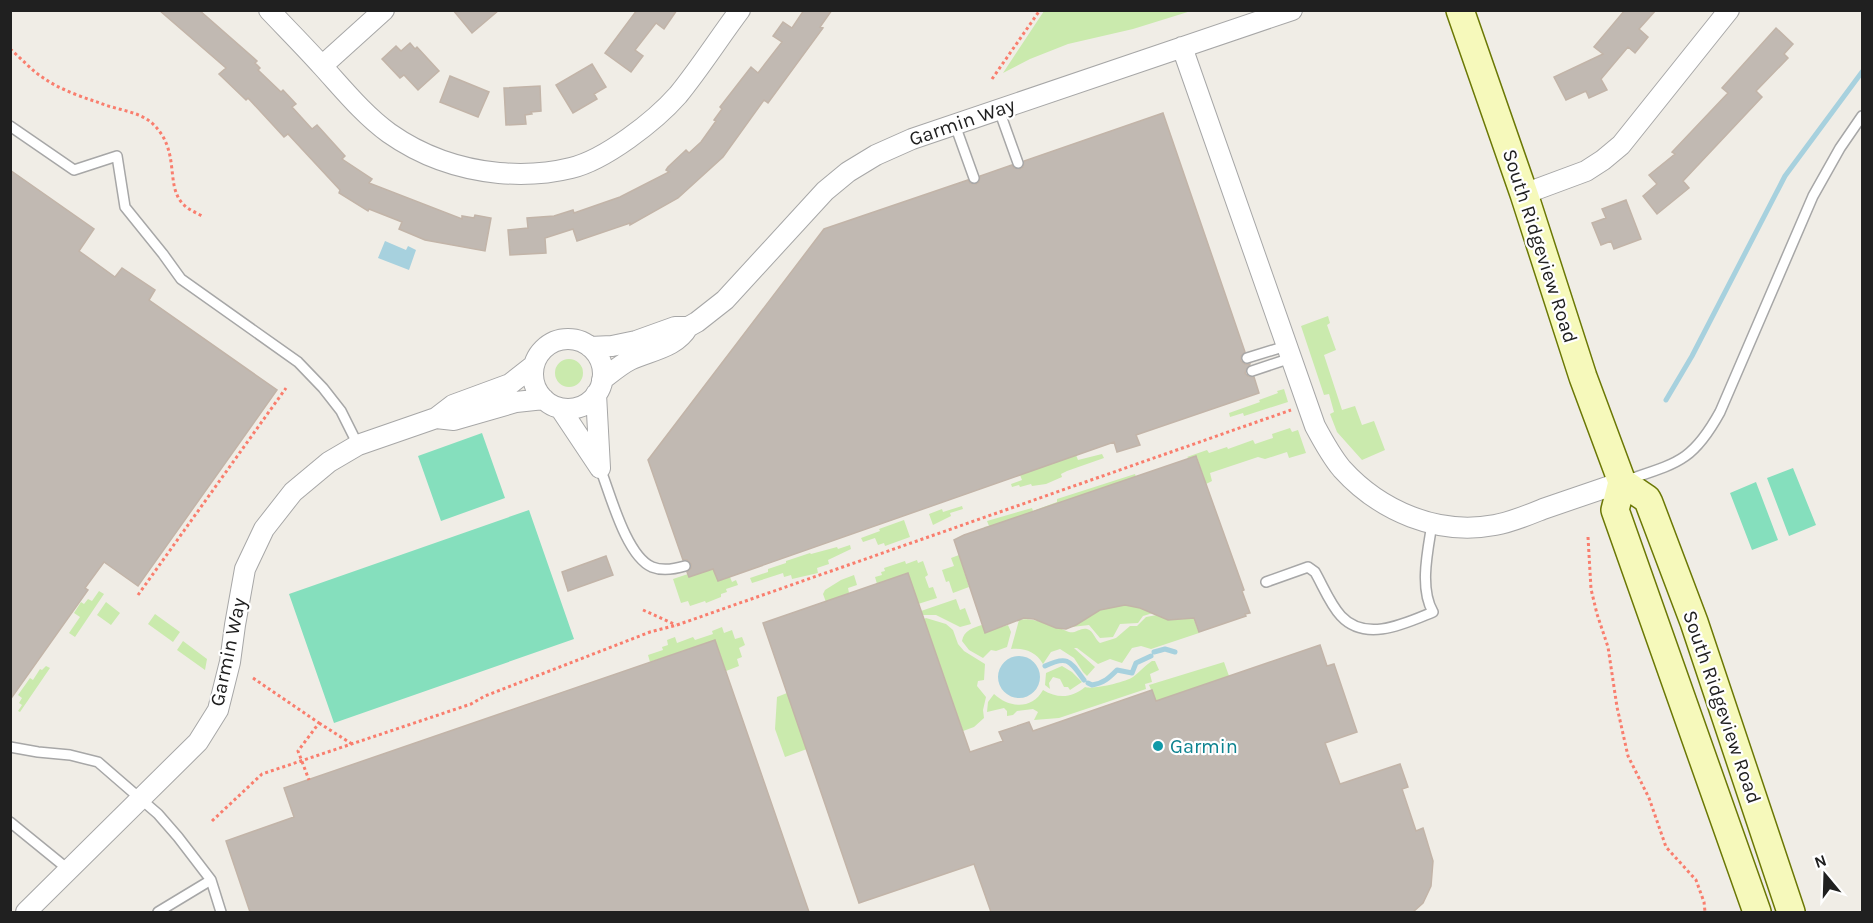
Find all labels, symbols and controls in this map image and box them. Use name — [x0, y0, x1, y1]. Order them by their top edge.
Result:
street label: Garmin Way — [906, 93, 1018, 151]
street label: South Ridgeview Road — [1498, 146, 1582, 346]
street label: Garmin Way — [205, 596, 251, 708]
street label: South Ridgeview Road — [1678, 607, 1766, 807]
place label: Garmin — [1170, 735, 1238, 758]
marker: Garmin — [1151, 739, 1165, 753]
north arrow — [1795, 845, 1855, 905]
text: N — [1812, 850, 1829, 872]

